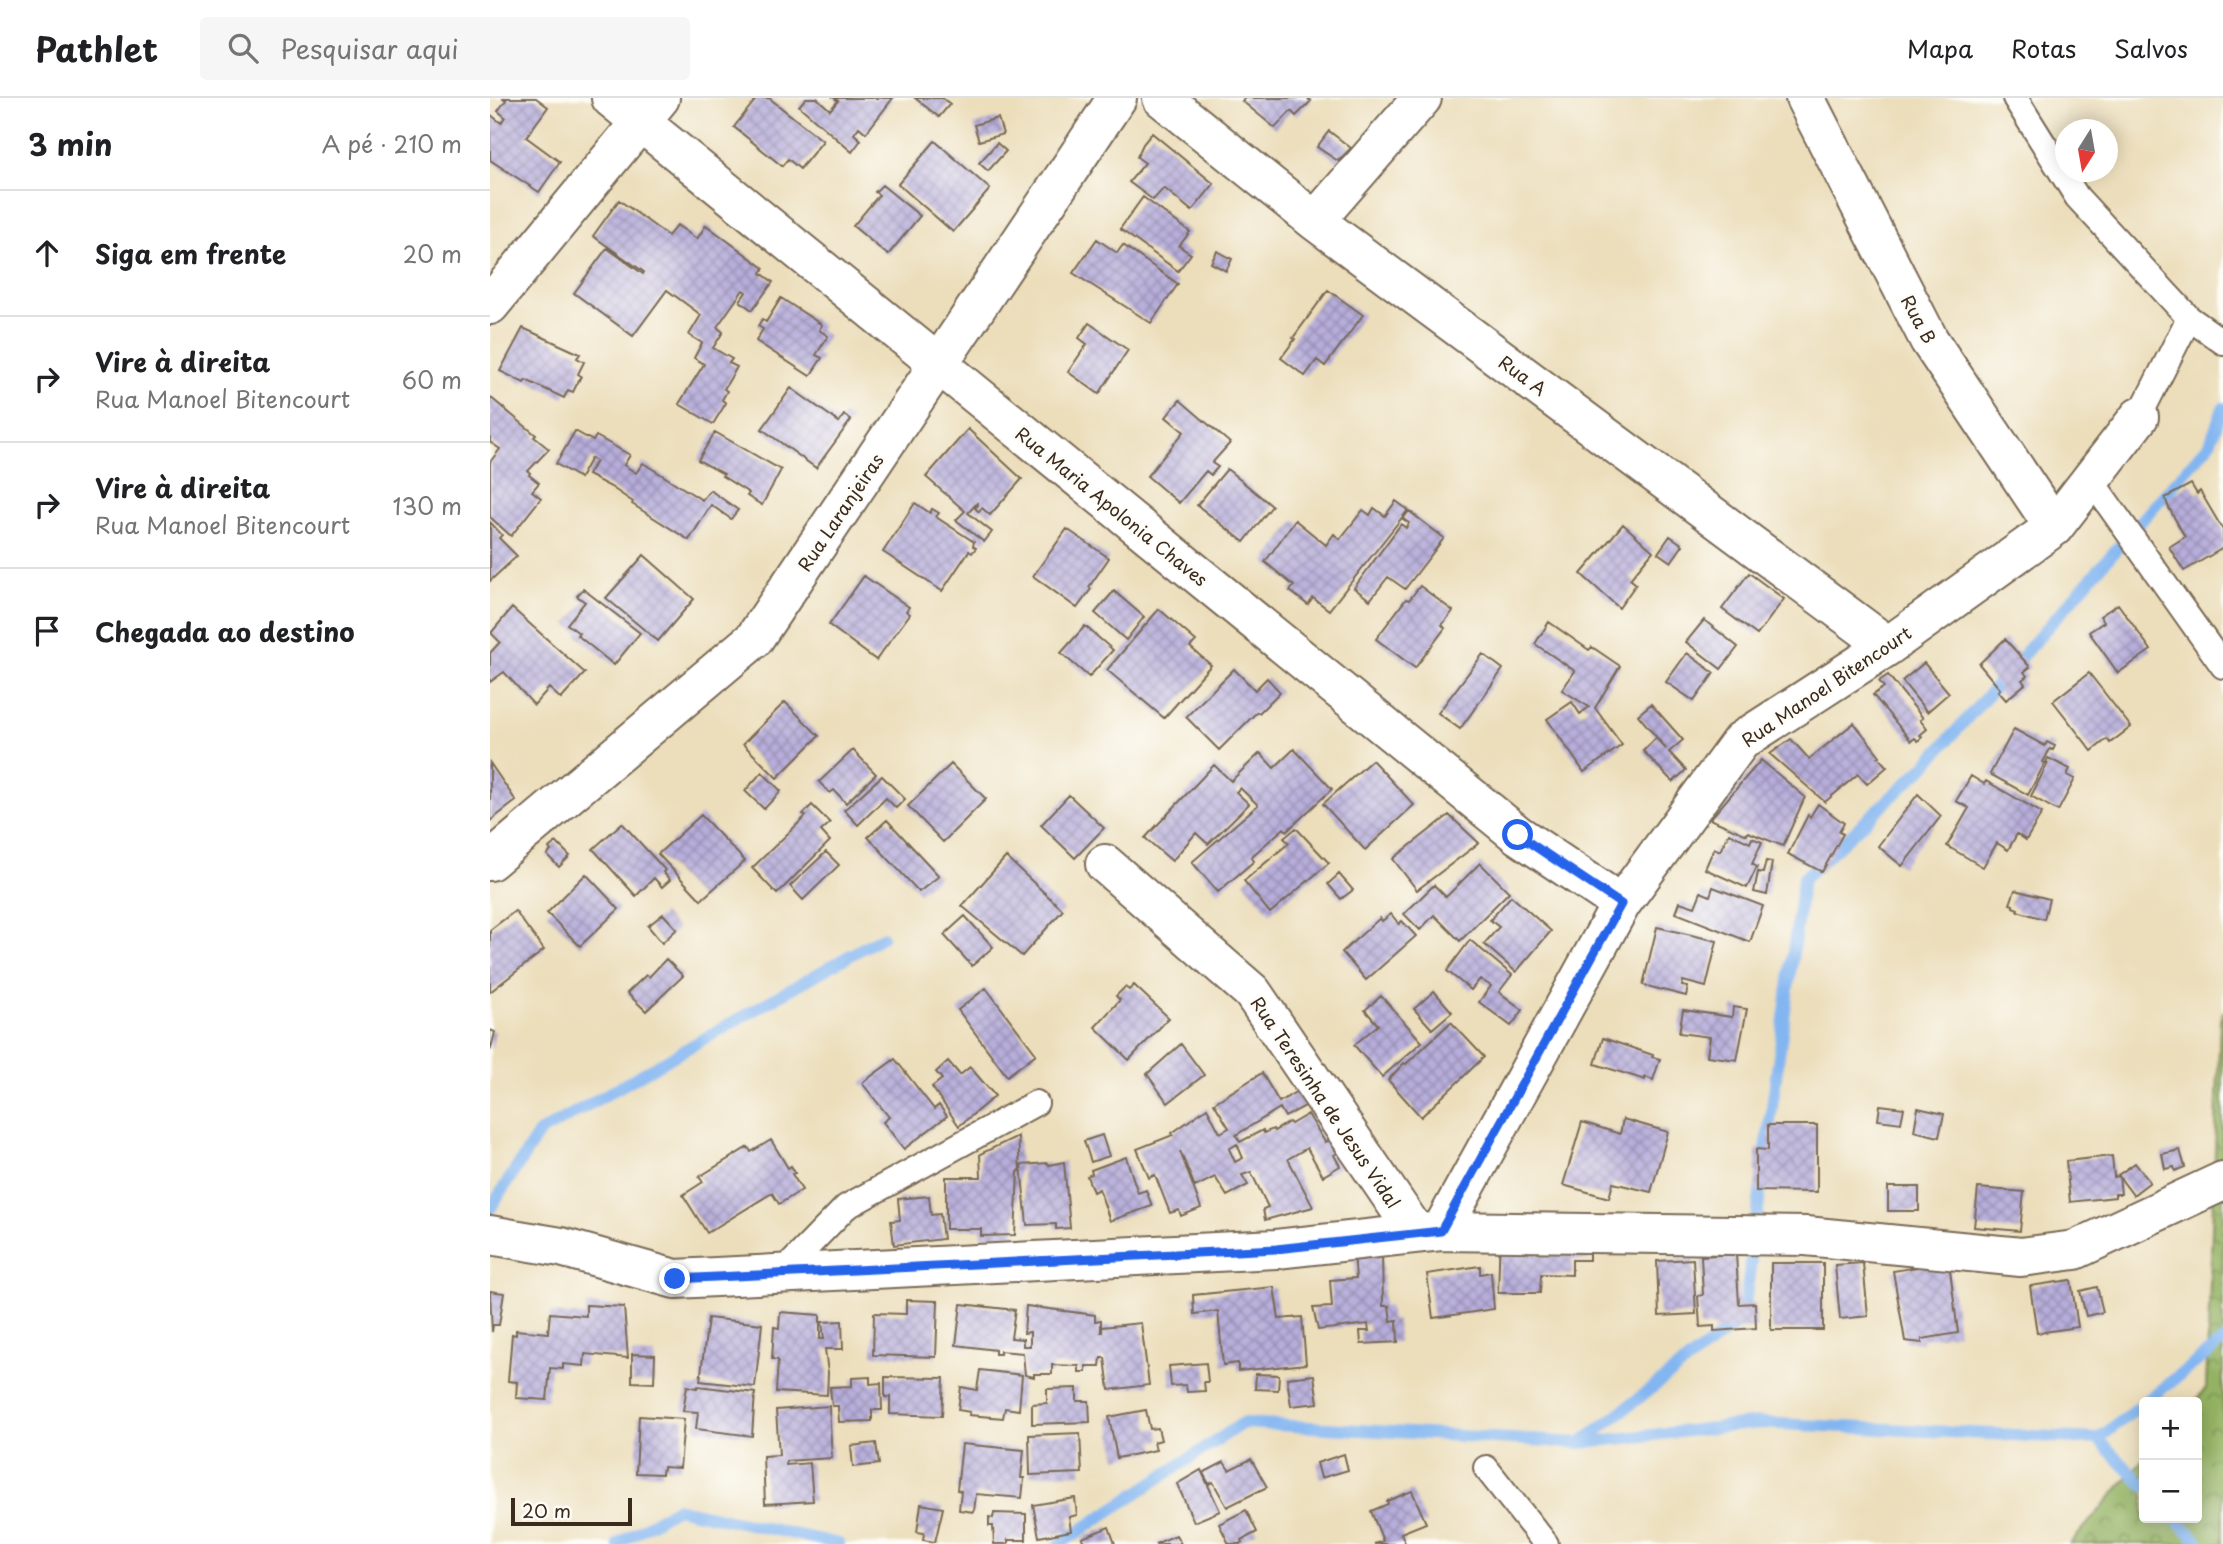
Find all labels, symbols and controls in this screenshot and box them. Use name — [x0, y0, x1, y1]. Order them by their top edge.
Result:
search box — [200, 17, 690, 80]
text: Pathlet — [35, 23, 158, 73]
icon: search — [224, 29, 262, 67]
text: Pesquisar aqui — [280, 29, 459, 68]
text: Mapa — [1907, 30, 1973, 66]
text: Rotas — [2011, 30, 2076, 66]
text: Salvos — [2114, 30, 2188, 66]
north arrow — [2055, 119, 2118, 182]
text: 3 min — [28, 121, 113, 166]
text: A pé · 210 m — [322, 126, 462, 161]
icon: ahead — [28, 234, 66, 272]
text: Siga em frente — [95, 234, 286, 273]
text: 20 m — [403, 236, 462, 271]
street label: Rua B — [1895, 290, 1943, 348]
text: Vire à direita — [95, 342, 270, 381]
street label: Rua A — [1493, 348, 1553, 402]
icon: right — [28, 360, 66, 398]
text: 60 m — [402, 362, 462, 397]
text: Rua Manoel Bitencourt — [95, 381, 350, 416]
street label: Rua Maria Apolonia Chaves — [1010, 420, 1214, 592]
street label: Rua Laranjeiras — [791, 448, 889, 576]
text: Vire à direita — [95, 468, 270, 507]
icon: right — [28, 486, 66, 524]
text: 130 m — [392, 488, 462, 523]
text: Rua Manoel Bitencourt — [95, 507, 350, 542]
icon: arrive — [28, 612, 66, 650]
text: Chegada ao destino — [95, 612, 354, 651]
street label: Rua Manoel Bitencourt — [1736, 619, 1916, 753]
route start — [1502, 819, 1533, 850]
street label: Rua Teresinha de Jesus Vidal — [1245, 991, 1407, 1213]
route end — [659, 1263, 690, 1294]
map controls — [2139, 1397, 2202, 1523]
button: + — [2139, 1397, 2202, 1460]
button: − — [2139, 1460, 2202, 1523]
scale bar — [511, 1495, 632, 1527]
text: 20 m — [522, 1496, 571, 1524]

